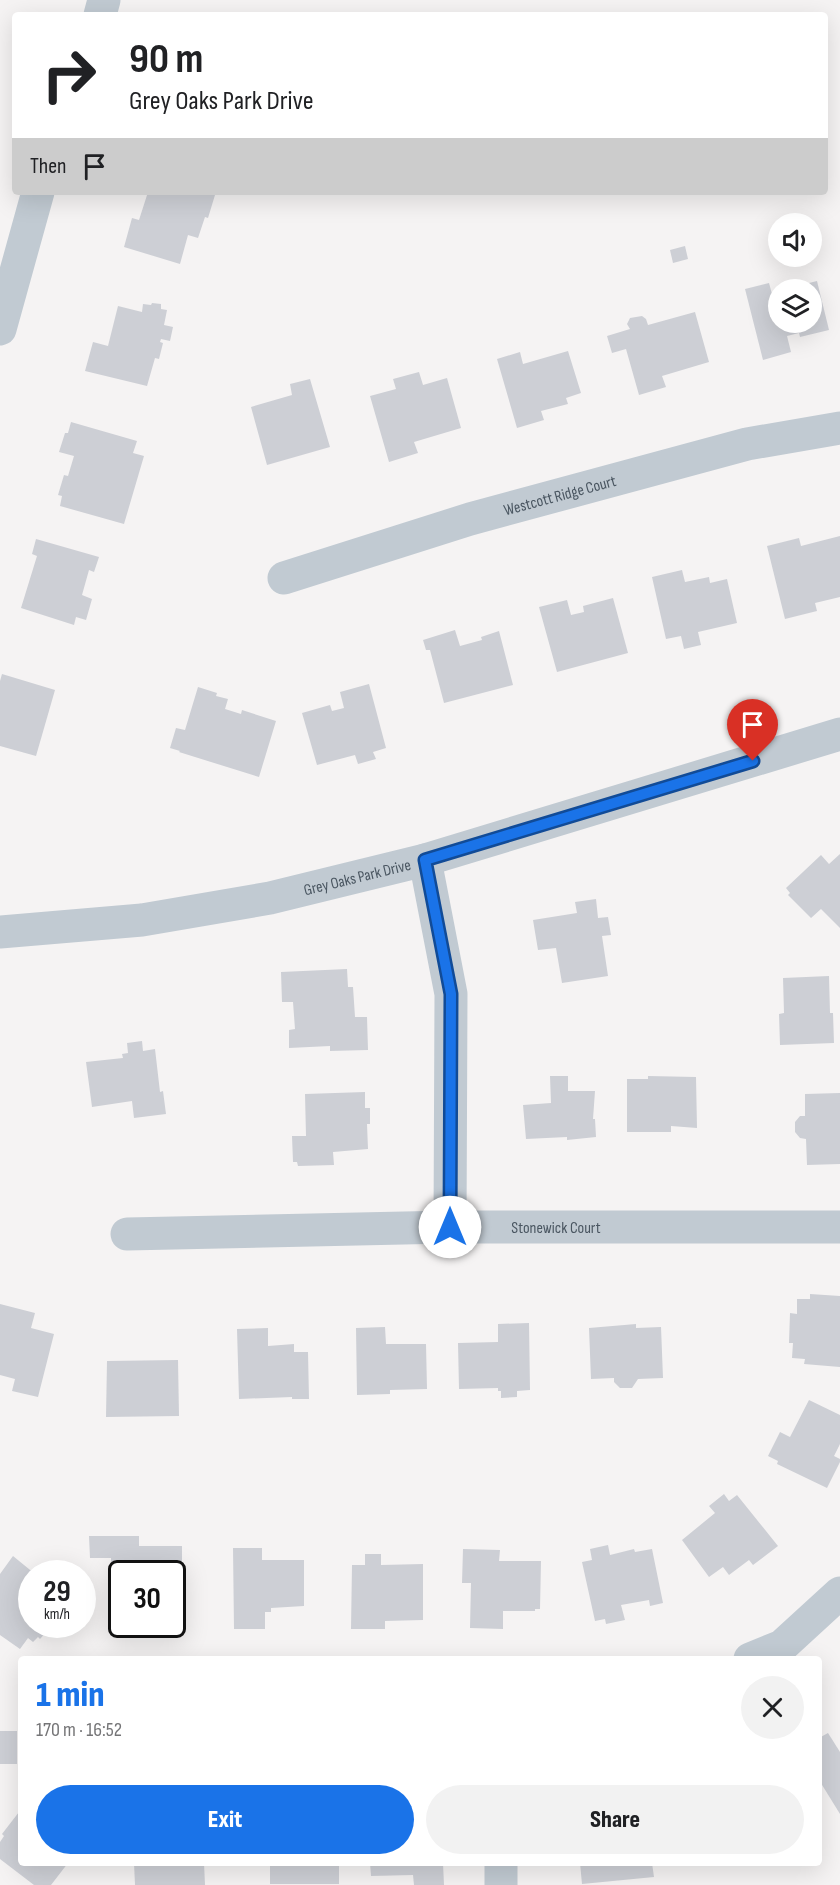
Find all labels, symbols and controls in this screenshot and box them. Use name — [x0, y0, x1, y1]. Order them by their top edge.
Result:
text: 90 m — [129, 34, 203, 85]
icon: right — [30, 36, 108, 114]
text: Grey Oaks Park Drive — [129, 85, 314, 117]
icon: arrive — [78, 150, 111, 183]
text: Then — [30, 153, 66, 180]
map controls — [768, 213, 822, 333]
button: sound — [768, 213, 822, 267]
button: layers — [768, 279, 822, 333]
street label: Westcott Ridge Court — [502, 472, 618, 520]
pin — [727, 699, 778, 761]
icon: arrive — [736, 708, 769, 741]
street label: Grey Oaks Park Drive — [302, 856, 413, 900]
position arrow — [418, 1195, 482, 1259]
street label: Stonewick Court — [511, 1219, 601, 1238]
speed limit sign: 30 — [108, 1560, 186, 1638]
text: 29 — [43, 1574, 71, 1610]
text: km/h — [44, 1605, 70, 1624]
text: 1 min — [36, 1674, 104, 1717]
button: close — [741, 1676, 804, 1739]
text: 170 m · 16:52 — [36, 1718, 122, 1742]
button: Exit — [36, 1785, 414, 1854]
button: Share — [426, 1785, 804, 1854]

